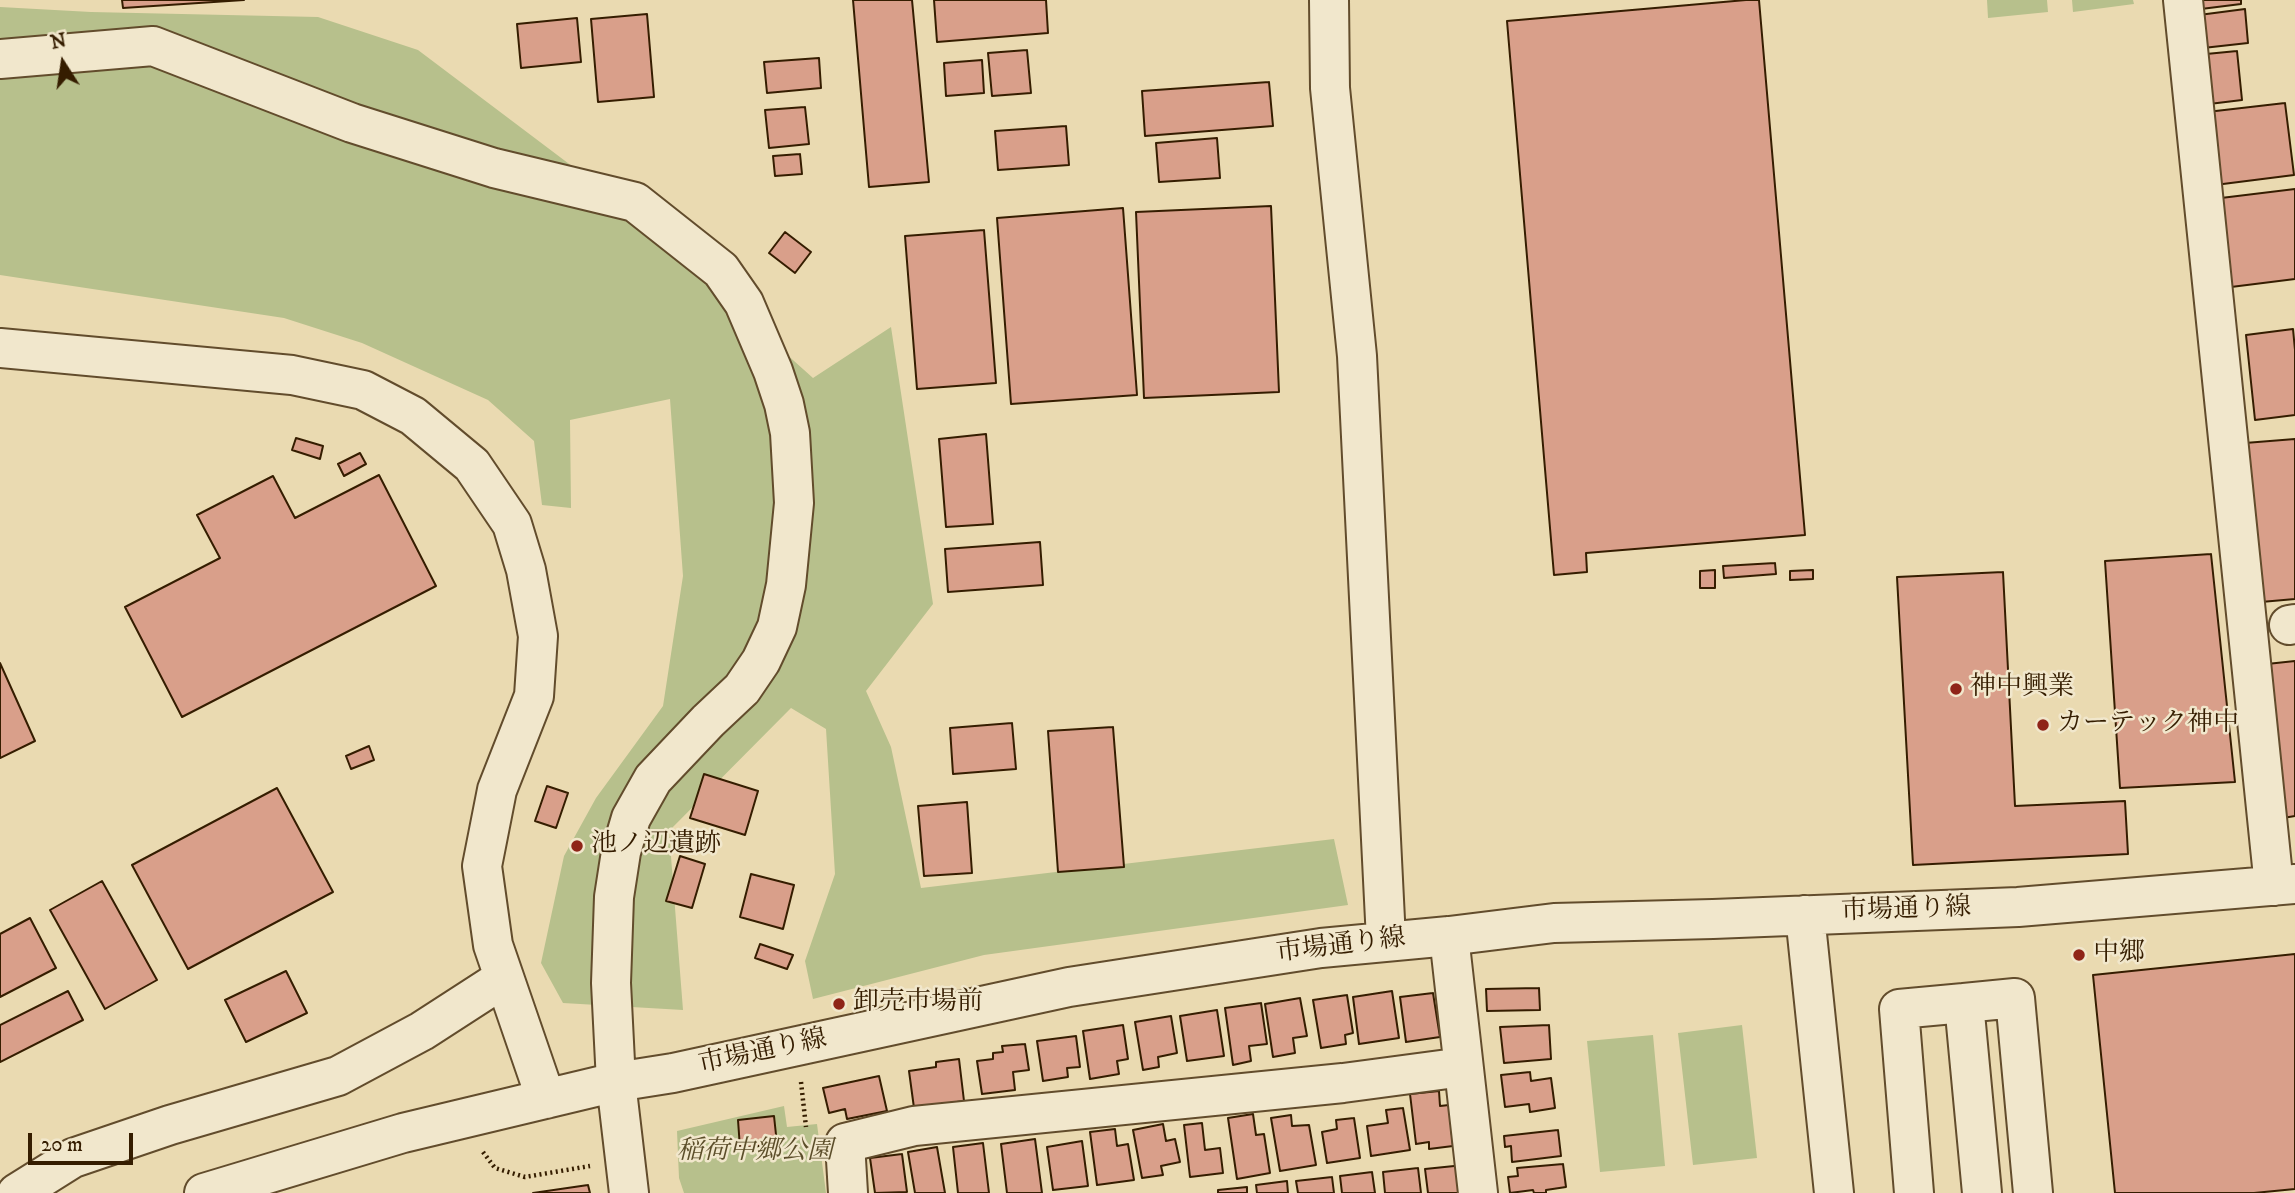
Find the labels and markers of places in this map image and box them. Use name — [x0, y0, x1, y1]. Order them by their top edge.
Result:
place label: 神中興業 — [1970, 673, 2074, 705]
marker: 神中興業 — [1948, 681, 1964, 697]
place label: カーテック神中 — [2057, 709, 2239, 741]
marker: カーテック神中 — [2035, 717, 2051, 733]
place label: 池ノ辺遺跡 — [591, 830, 721, 862]
marker: 池ノ辺遺跡 — [569, 838, 585, 854]
place label: 中郷 — [2093, 939, 2145, 971]
marker: 中郷 — [2071, 947, 2087, 963]
place label: 卸売市場前 — [853, 988, 983, 1020]
marker: 卸売市場前 — [831, 996, 847, 1012]

